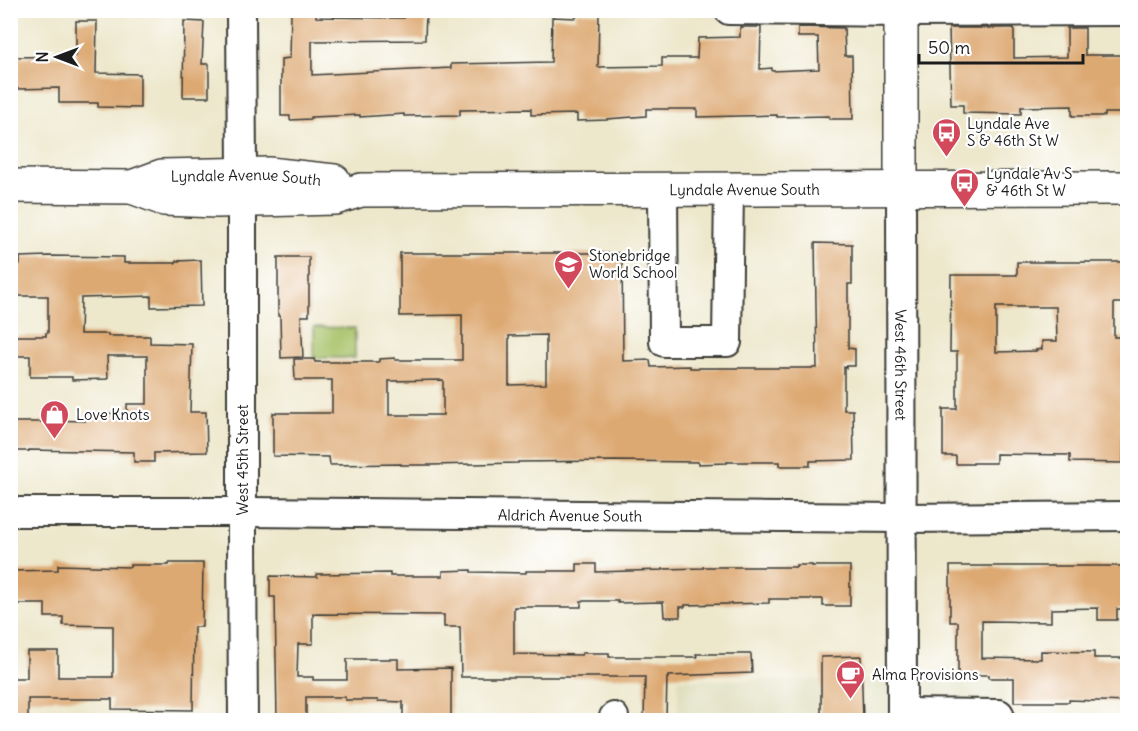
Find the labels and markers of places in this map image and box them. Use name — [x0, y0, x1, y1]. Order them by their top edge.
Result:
place label: Lyndale Ave S & 46th St W — [967, 114, 1059, 150]
bus stop icon: Lyndale Ave S & 46th St W — [930, 116, 962, 158]
place label: Lyndale Av S & 46th St W — [986, 164, 1072, 200]
bus stop icon: Lyndale Av S & 46th St W — [949, 166, 981, 208]
place label: Stonebridge World School — [589, 246, 677, 282]
school or university icon: Stonebridge World School — [552, 248, 584, 290]
shop icon: Love Knots — [39, 398, 71, 440]
place label: Love Knots — [76, 405, 150, 424]
cafe icon: Alma Provisions — [835, 658, 867, 700]
place label: Alma Provisions — [872, 665, 979, 684]

